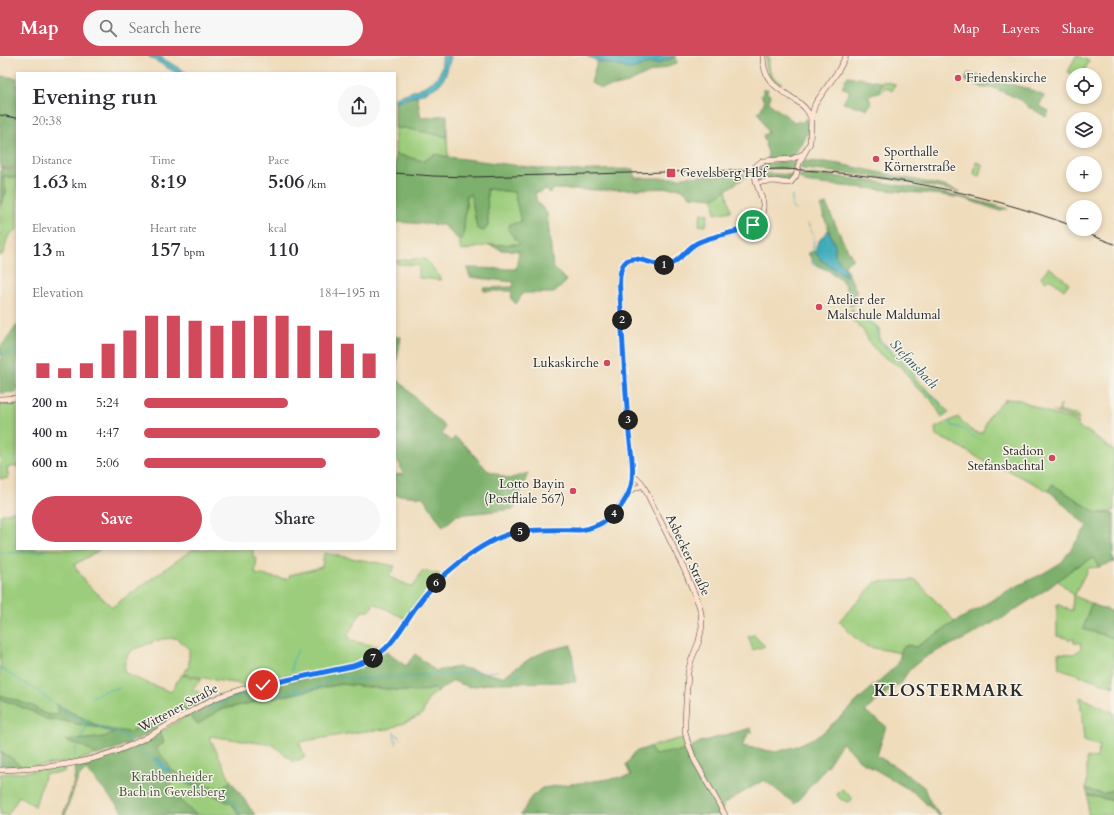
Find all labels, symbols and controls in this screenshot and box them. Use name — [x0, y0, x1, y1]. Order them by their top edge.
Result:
search box — [83, 10, 363, 46]
text: Map — [20, 15, 59, 41]
icon: search — [97, 17, 119, 39]
text: Search here — [129, 18, 201, 38]
text: Map — [953, 19, 980, 38]
text: Layers — [1002, 19, 1040, 38]
text: Share — [1062, 19, 1094, 38]
map controls — [1066, 68, 1102, 236]
button: locate — [1066, 68, 1102, 104]
place label: Friedenskirche — [966, 69, 1047, 87]
marker: Friedenskirche — [953, 73, 963, 83]
text: Evening run — [32, 82, 157, 112]
button: share — [338, 85, 380, 127]
text: 20:38 — [32, 112, 62, 130]
button: layers — [1066, 112, 1102, 148]
place label: Sporthalle Körnerstraße — [884, 143, 956, 176]
text: Distance — [32, 153, 72, 168]
text: Time — [150, 153, 175, 168]
text: Pace — [268, 153, 289, 168]
marker: Sporthalle Körnerstraße — [871, 154, 881, 164]
button: + — [1066, 156, 1102, 192]
place label: Gevelsberg Hbf — [680, 164, 769, 182]
marker: Gevelsberg Hbf — [665, 167, 677, 179]
text: 1.63 — [32, 168, 69, 195]
text: 8:19 — [150, 168, 187, 195]
text: 5:06 — [268, 168, 305, 195]
text: km — [69, 177, 87, 192]
text: /km — [305, 177, 326, 192]
button: − — [1066, 200, 1102, 236]
pin — [736, 208, 770, 242]
icon: arrive — [742, 214, 764, 236]
text: Elevation — [32, 221, 76, 236]
text: Heart rate — [150, 221, 197, 236]
text: kcal — [268, 221, 286, 236]
text: 13 — [32, 236, 53, 263]
text: 157 — [150, 236, 181, 263]
text: 110 — [268, 236, 299, 263]
text: m — [53, 245, 65, 260]
text: bpm — [181, 245, 205, 260]
pin: 1 — [654, 255, 674, 275]
text: 1 — [661, 257, 667, 272]
text: Elevation — [32, 284, 84, 302]
text: 184–195 m — [318, 284, 380, 302]
place label: Atelier der Malschule Maldumal — [827, 291, 941, 324]
marker: Atelier der Malschule Maldumal — [814, 302, 824, 312]
pin: 2 — [612, 310, 632, 330]
text: 2 — [619, 312, 625, 327]
water label: Stefansbach — [886, 335, 943, 393]
place label: Lukaskirche — [533, 354, 599, 372]
marker: Lukaskirche — [602, 358, 612, 368]
text: 200 m — [32, 394, 67, 412]
text: 5:24 — [96, 394, 119, 412]
pin: 3 — [618, 410, 638, 430]
text: 3 — [625, 412, 631, 427]
text: 400 m — [32, 424, 67, 442]
text: 4:47 — [96, 424, 119, 442]
place label: Stadion Stefansbachtal — [967, 442, 1045, 475]
marker: Stadion Stefansbachtal — [1047, 453, 1057, 463]
text: 600 m — [32, 454, 67, 472]
text: 5:06 — [96, 454, 119, 472]
place label: Lotto Bayin (Postfliale 567) — [484, 475, 566, 508]
marker: Lotto Bayin (Postfliale 567) — [568, 486, 578, 496]
button: Save — [32, 496, 202, 542]
button: Share — [210, 496, 380, 542]
pin: 4 — [604, 504, 624, 524]
text: 4 — [611, 506, 617, 521]
street label: Asbecker Straße — [661, 511, 715, 599]
pin: 5 — [510, 522, 530, 542]
text: 5 — [517, 524, 523, 539]
pin: 6 — [426, 573, 446, 593]
text: 6 — [433, 575, 439, 590]
pin: 7 — [363, 648, 383, 668]
text: 7 — [370, 650, 376, 665]
pin — [246, 668, 280, 702]
icon: check — [252, 674, 274, 696]
street label: Wittener Straße — [134, 679, 221, 737]
district label: KLOSTERMARK — [873, 679, 1025, 702]
park label: Krabbenheider Bach in Gevelsberg — [119, 768, 226, 801]

